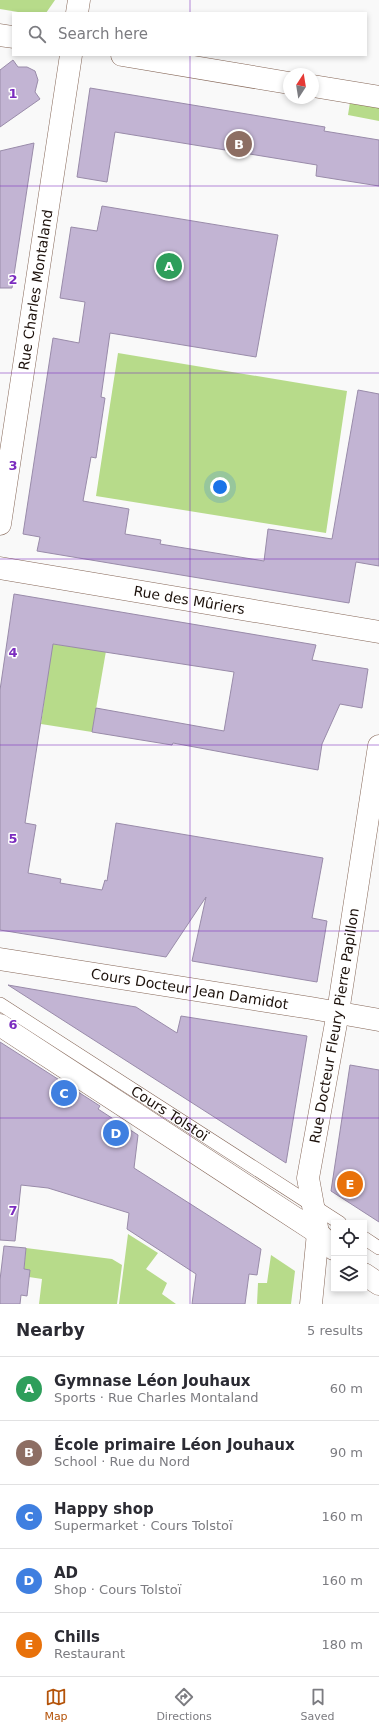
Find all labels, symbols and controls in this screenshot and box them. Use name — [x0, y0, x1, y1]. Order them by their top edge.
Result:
search box — [12, 12, 367, 56]
icon: search — [26, 23, 48, 45]
text: Search here — [58, 25, 148, 43]
north arrow — [283, 68, 319, 104]
text: 1 — [8, 86, 18, 101]
pin: B — [226, 129, 252, 159]
street label: Rue Charles Montaland — [15, 208, 56, 371]
pin: A — [156, 251, 182, 281]
text: 2 — [8, 272, 18, 287]
text: 3 — [8, 458, 18, 473]
your location — [210, 477, 230, 497]
street label: Rue des Mûriers — [132, 583, 246, 617]
text: 4 — [8, 645, 18, 660]
text: 5 — [8, 831, 18, 846]
street label: Rue Docteur Fleury Pierre Papillon — [306, 907, 362, 1144]
street label: Cours Docteur Jean Damidot — [90, 965, 290, 1012]
text: 6 — [8, 1017, 18, 1032]
pin: C — [51, 1078, 77, 1108]
street label: Cours Tolstoï — [128, 1083, 212, 1144]
pin: D — [103, 1118, 129, 1148]
pin: E — [337, 1169, 363, 1199]
text: 7 — [8, 1203, 18, 1218]
map controls — [331, 1220, 367, 1292]
button: locate — [331, 1220, 367, 1256]
button: layers — [331, 1256, 367, 1292]
text: Nearby — [16, 1320, 85, 1340]
text: 5 results — [307, 1323, 363, 1338]
text: Gymnase Léon Jouhaux — [54, 1372, 251, 1390]
text: A — [24, 1381, 34, 1396]
text: 60 m — [330, 1381, 363, 1396]
text: Sports · Rue Charles Montaland — [54, 1390, 259, 1405]
text: École primaire Léon Jouhaux — [54, 1436, 295, 1454]
text: B — [24, 1445, 34, 1460]
text: 90 m — [330, 1445, 363, 1460]
text: School · Rue du Nord — [54, 1454, 190, 1469]
text: Happy shop — [54, 1500, 154, 1518]
text: C — [24, 1509, 34, 1524]
text: 160 m — [321, 1509, 363, 1524]
text: Supermarket · Cours Tolstoï — [54, 1518, 233, 1533]
text: AD — [54, 1564, 78, 1582]
text: D — [24, 1573, 34, 1588]
text: 160 m — [321, 1573, 363, 1588]
text: Shop · Cours Tolstoï — [54, 1582, 181, 1597]
text: Chills — [54, 1628, 100, 1646]
text: E — [25, 1637, 33, 1652]
text: 180 m — [321, 1637, 363, 1652]
text: Restaurant — [54, 1646, 125, 1661]
tab: Map — [44, 1686, 68, 1723]
tab: Directions — [156, 1686, 212, 1723]
tab: Saved — [301, 1686, 335, 1723]

